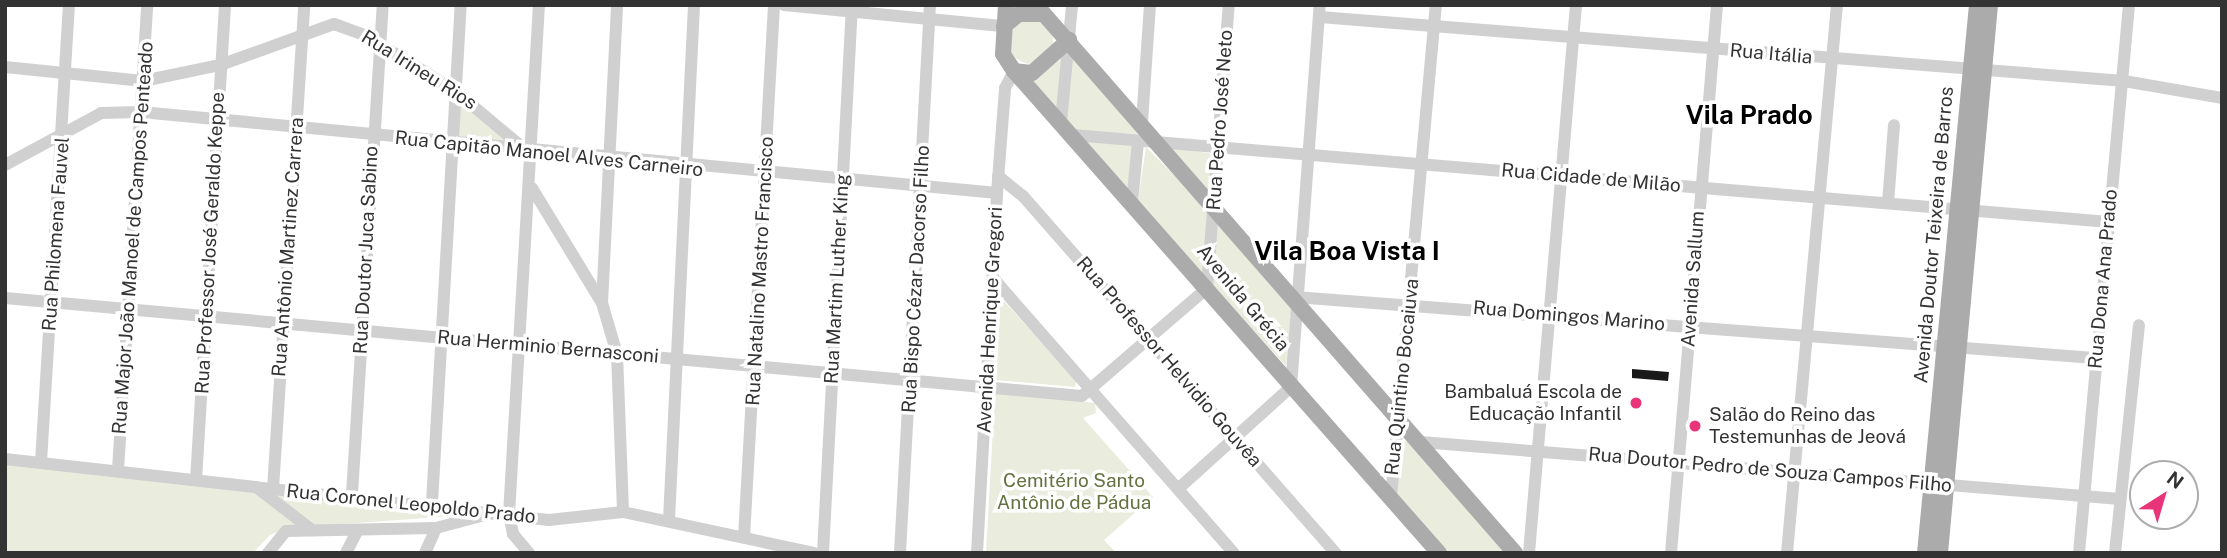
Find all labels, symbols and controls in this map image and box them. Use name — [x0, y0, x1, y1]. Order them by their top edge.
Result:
street label: Rua Irineu Rios — [357, 25, 481, 115]
street label: Rua Pedro José Neto — [1202, 29, 1238, 211]
street label: Rua Itália — [1729, 39, 1813, 69]
street label: Rua Major João Manoel de Campos Penteado — [108, 41, 158, 435]
street label: Avenida Doutor Teixeira de Barros — [1910, 86, 1958, 384]
street label: Rua Professor José Geraldo Keppe — [191, 91, 229, 395]
district label: Vila Prado — [1685, 99, 1813, 131]
street label: Rua Antônio Martinez Carrera — [268, 116, 308, 378]
street label: Rua Capitão Manoel Alves Carneiro — [394, 126, 704, 182]
street label: Rua Philomena Fauvel — [38, 136, 74, 332]
street label: Rua Natalino Mastro Francisco — [742, 136, 778, 406]
street label: Rua Bispo Cézar Dacorso Filho — [898, 144, 934, 414]
street label: Rua Doutor Juca Sabino — [349, 145, 383, 355]
street label: Rua Cidade de Milão — [1500, 159, 1682, 197]
street label: Rua Martim Luther King — [820, 173, 854, 385]
street label: Rua Dona Ana Prado — [2084, 188, 2122, 370]
street label: Avenida Henrique Gregori — [973, 206, 1007, 434]
street label: Avenida Sallum — [1677, 210, 1709, 348]
district label: Vila Boa Vista I — [1254, 235, 1440, 267]
street label: Avenida Grécia — [1192, 240, 1294, 356]
street label: Rua Professor Helvidio Gouvêa — [1071, 252, 1267, 472]
street label: Rua Quintino Bocaiuva — [1380, 277, 1424, 477]
street label: Rua Domingos Marino — [1472, 296, 1666, 336]
street label: Rua Herminio Bernasconi — [436, 326, 660, 368]
place label: Bambaluá Escola de Educação Infantil — [1444, 381, 1622, 425]
marker: Bambaluá Escola de Educação Infantil — [1628, 395, 1644, 411]
place label: Salão do Reino das Testemunhas de Jeová — [1709, 404, 1906, 448]
marker: Salão do Reino das Testemunhas de Jeová — [1687, 418, 1703, 434]
street label: Rua Doutor Pedro de Souza Campos Filho — [1587, 443, 1953, 497]
north arrow — [2129, 460, 2199, 530]
text: N — [2163, 467, 2188, 493]
park label: Cemitério Santo Antônio de Pádua — [997, 470, 1151, 514]
street label: Rua Coronel Leopoldo Prado — [285, 480, 537, 528]

